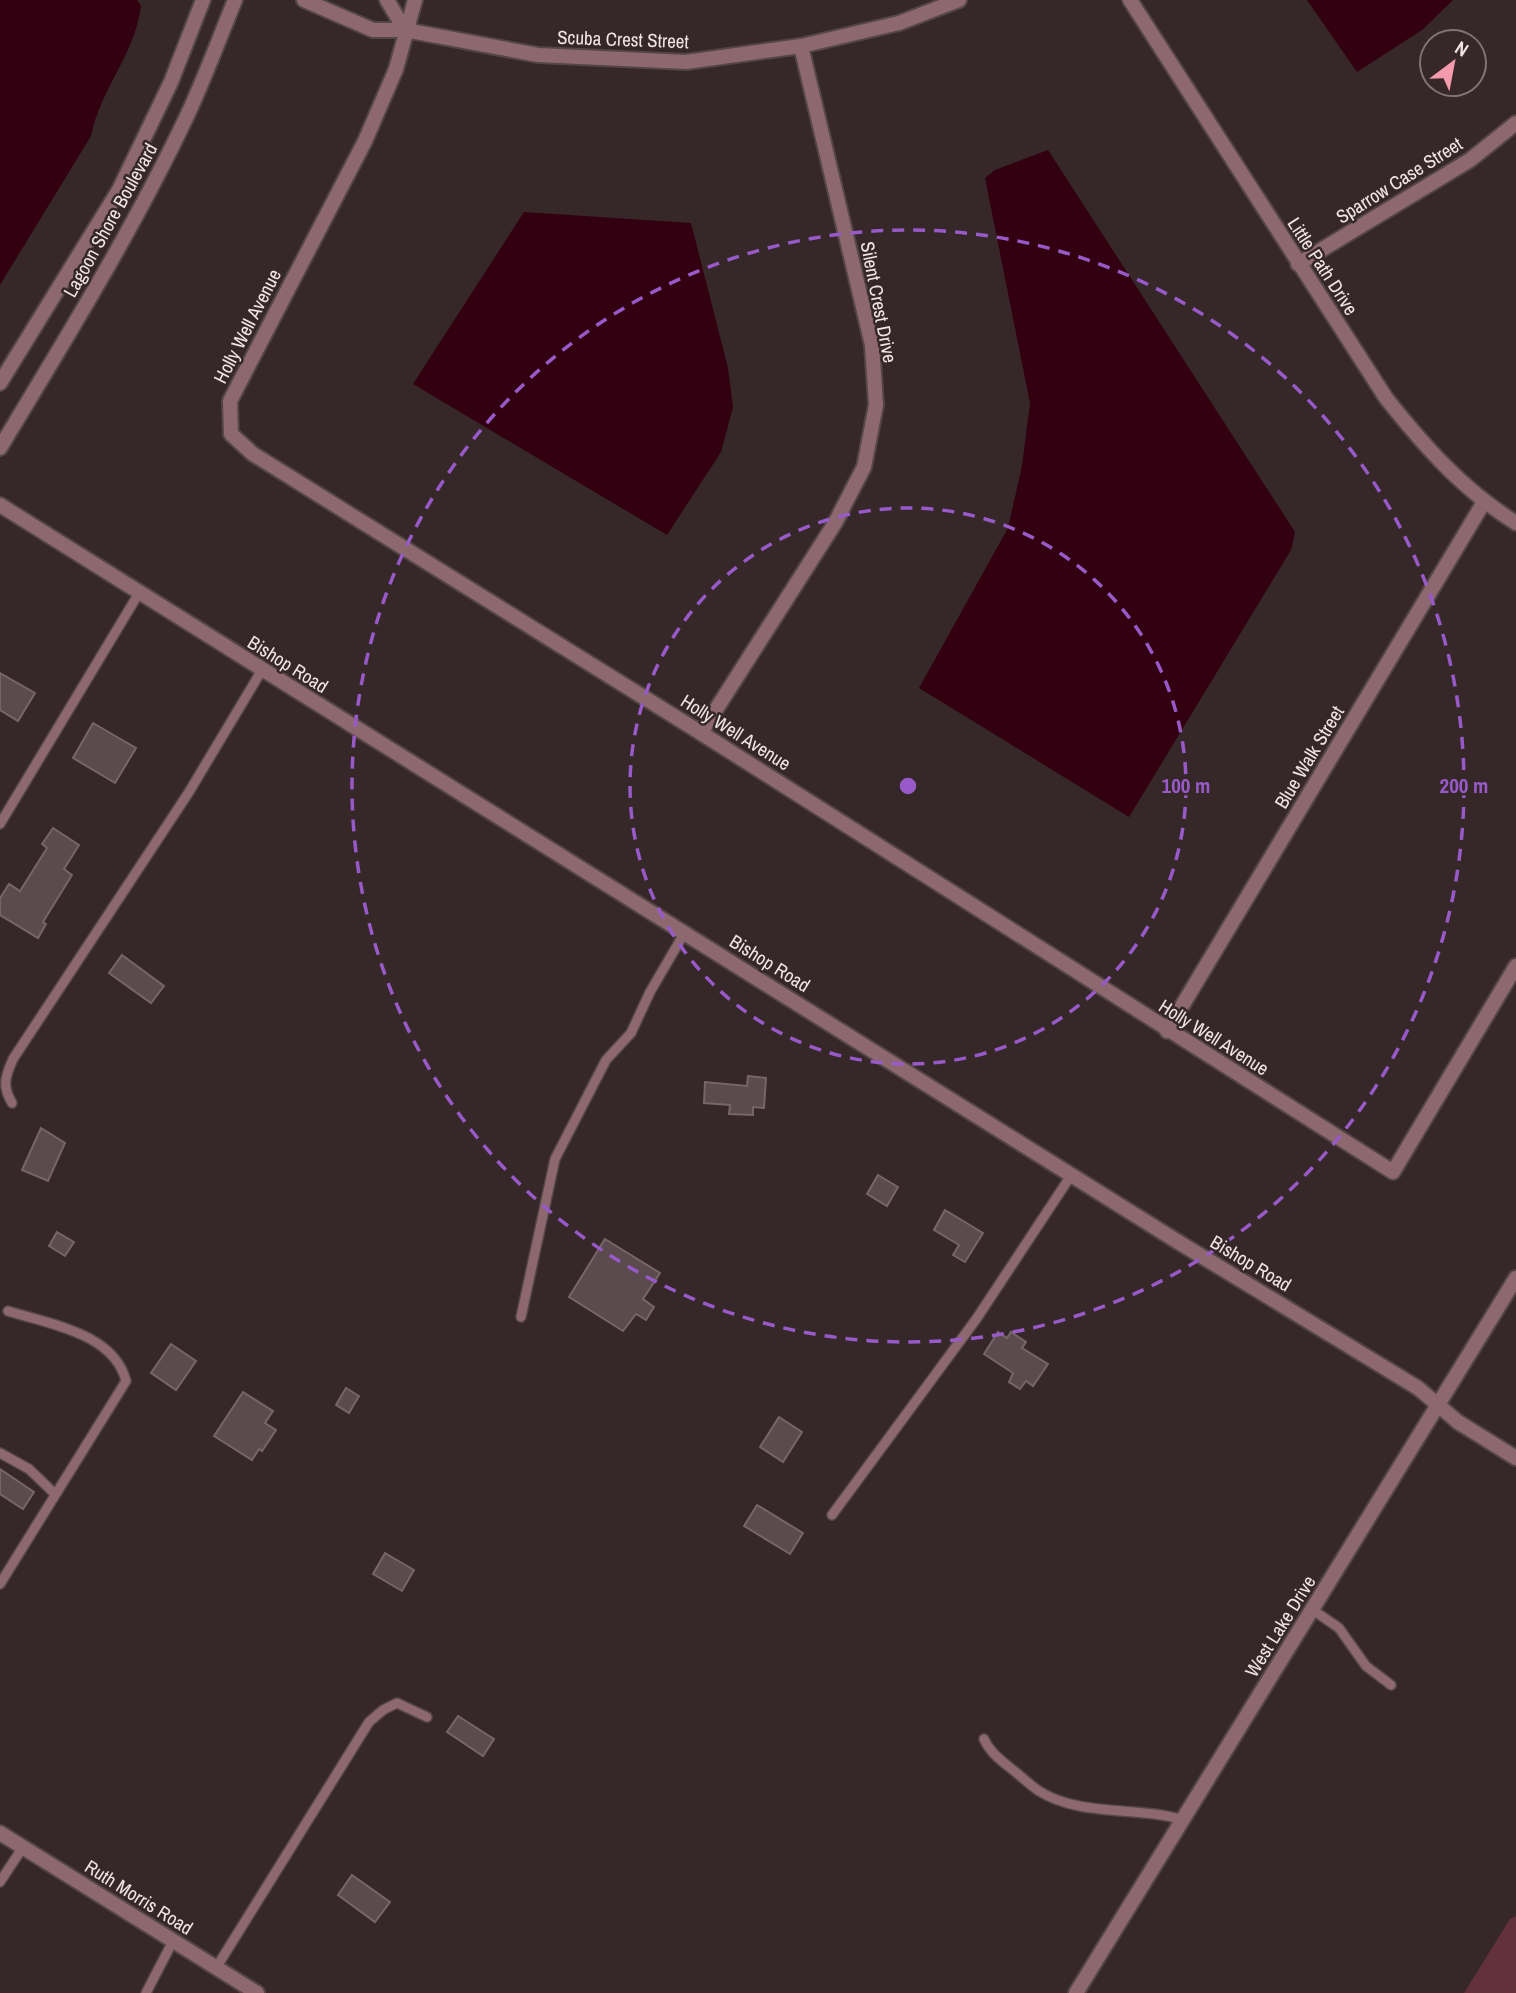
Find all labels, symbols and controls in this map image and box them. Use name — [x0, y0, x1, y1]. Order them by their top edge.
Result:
street label: Scuba Crest Street — [557, 24, 690, 54]
north arrow — [1418, 28, 1488, 98]
text: N — [1450, 35, 1474, 63]
street label: Sparrow Case Street — [1331, 130, 1468, 229]
street label: Lagoon Shore Boulevard — [57, 138, 163, 302]
street label: Little Path Drive — [1282, 212, 1364, 320]
street label: Silent Crest Drive — [855, 239, 903, 365]
street label: Holly Well Avenue — [207, 264, 287, 388]
street label: Bishop Road — [243, 629, 333, 699]
street label: Holly Well Avenue — [676, 688, 796, 776]
street label: Blue Walk Street — [1268, 700, 1350, 813]
text: 100 m — [1162, 771, 1210, 800]
text: 200 m — [1440, 771, 1488, 800]
centre of rings — [896, 774, 920, 798]
street label: Bishop Road — [725, 928, 815, 998]
street label: Holly Well Avenue — [1154, 993, 1274, 1081]
street label: Bishop Road — [1206, 1229, 1296, 1297]
street label: West Lake Drive — [1239, 1570, 1321, 1682]
street label: Ruth Morris Road — [80, 1853, 198, 1941]

